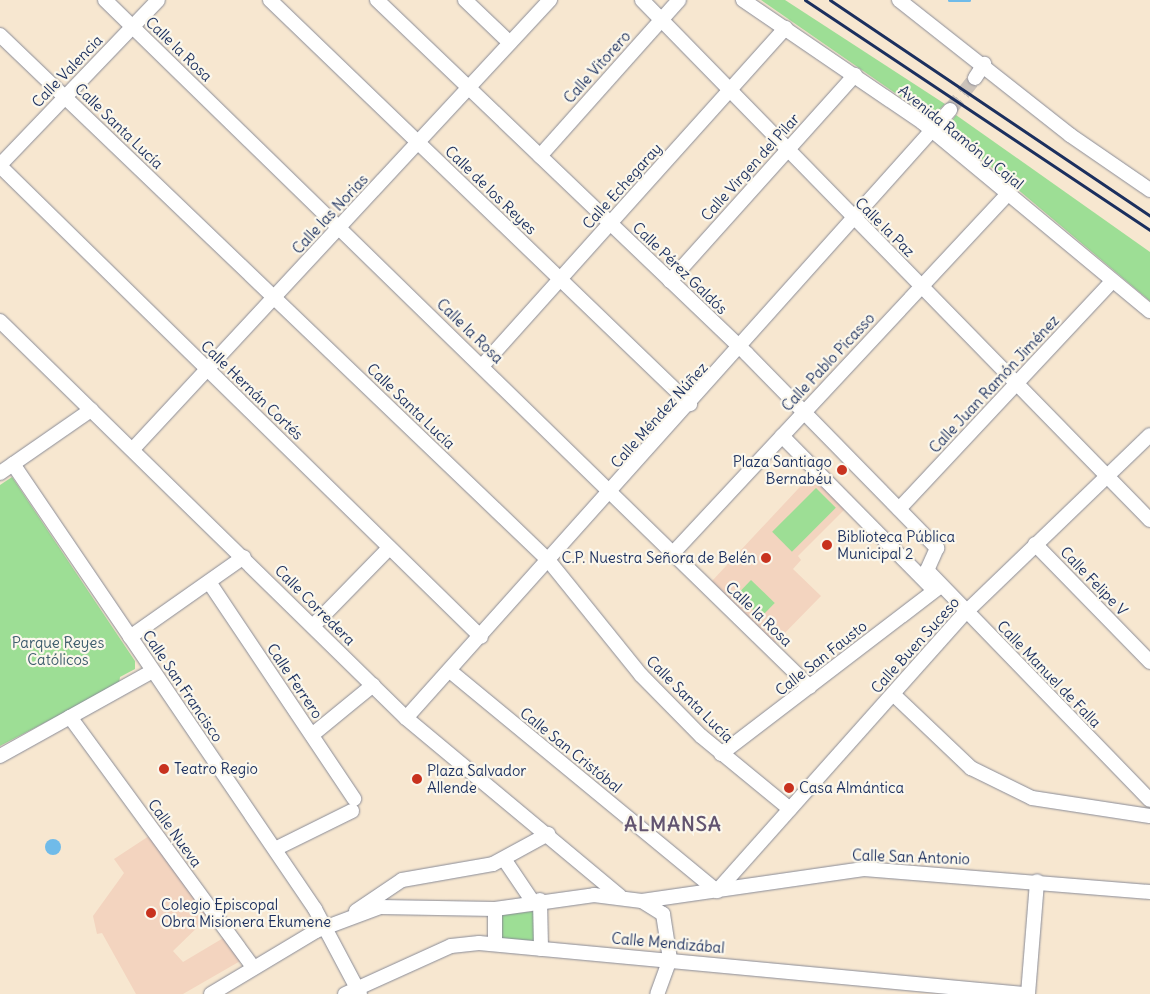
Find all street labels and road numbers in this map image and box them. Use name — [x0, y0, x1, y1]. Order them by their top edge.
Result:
street label: Calle la Rosa — [142, 13, 216, 85]
street label: Calle Vitorero — [560, 27, 634, 107]
street label: Calle Valencia — [28, 31, 106, 111]
street label: Calle Santa Lucía — [71, 79, 167, 173]
street label: Avenida Ramón y Cajal — [895, 81, 1027, 193]
street label: Calle Virgen del Pilar — [697, 110, 803, 224]
street label: Calle Echegaray — [579, 139, 665, 233]
street label: Calle de los Reyes — [442, 142, 540, 238]
street label: Calle las Norias — [288, 170, 372, 258]
street label: Calle la Paz — [852, 194, 918, 260]
street label: Calle Pérez Galdós — [629, 218, 731, 318]
street label: Calle la Rosa — [433, 295, 507, 367]
street label: Calle Pablo Picasso — [778, 309, 878, 415]
street label: Calle Juan Ramón Jiménez — [925, 311, 1063, 457]
street label: Calle Hernán Cortés — [197, 337, 307, 443]
street label: Calle Méndez Núñez — [607, 358, 711, 472]
street label: Calle Santa Lucía — [363, 359, 459, 453]
street label: Calle Felipe V — [1057, 543, 1131, 619]
street label: Calle Corredera — [271, 561, 359, 649]
street label: Calle la Rosa — [722, 578, 796, 650]
street label: Calle Buen Suceso — [867, 593, 963, 697]
street label: Calle San Fausto — [772, 617, 870, 699]
street label: Calle Manuel de Falla — [993, 617, 1105, 731]
street label: Calle San Francisco — [139, 627, 227, 745]
street label: Calle Ferrero — [263, 640, 327, 722]
street label: Calle Santa Lucía — [643, 652, 737, 746]
street label: Calle San Cristóbal — [517, 703, 625, 797]
street label: Calle Nueva — [144, 796, 206, 870]
street label: Calle San Antonio — [852, 846, 970, 868]
street label: Calle Mendizábal — [611, 929, 725, 957]

